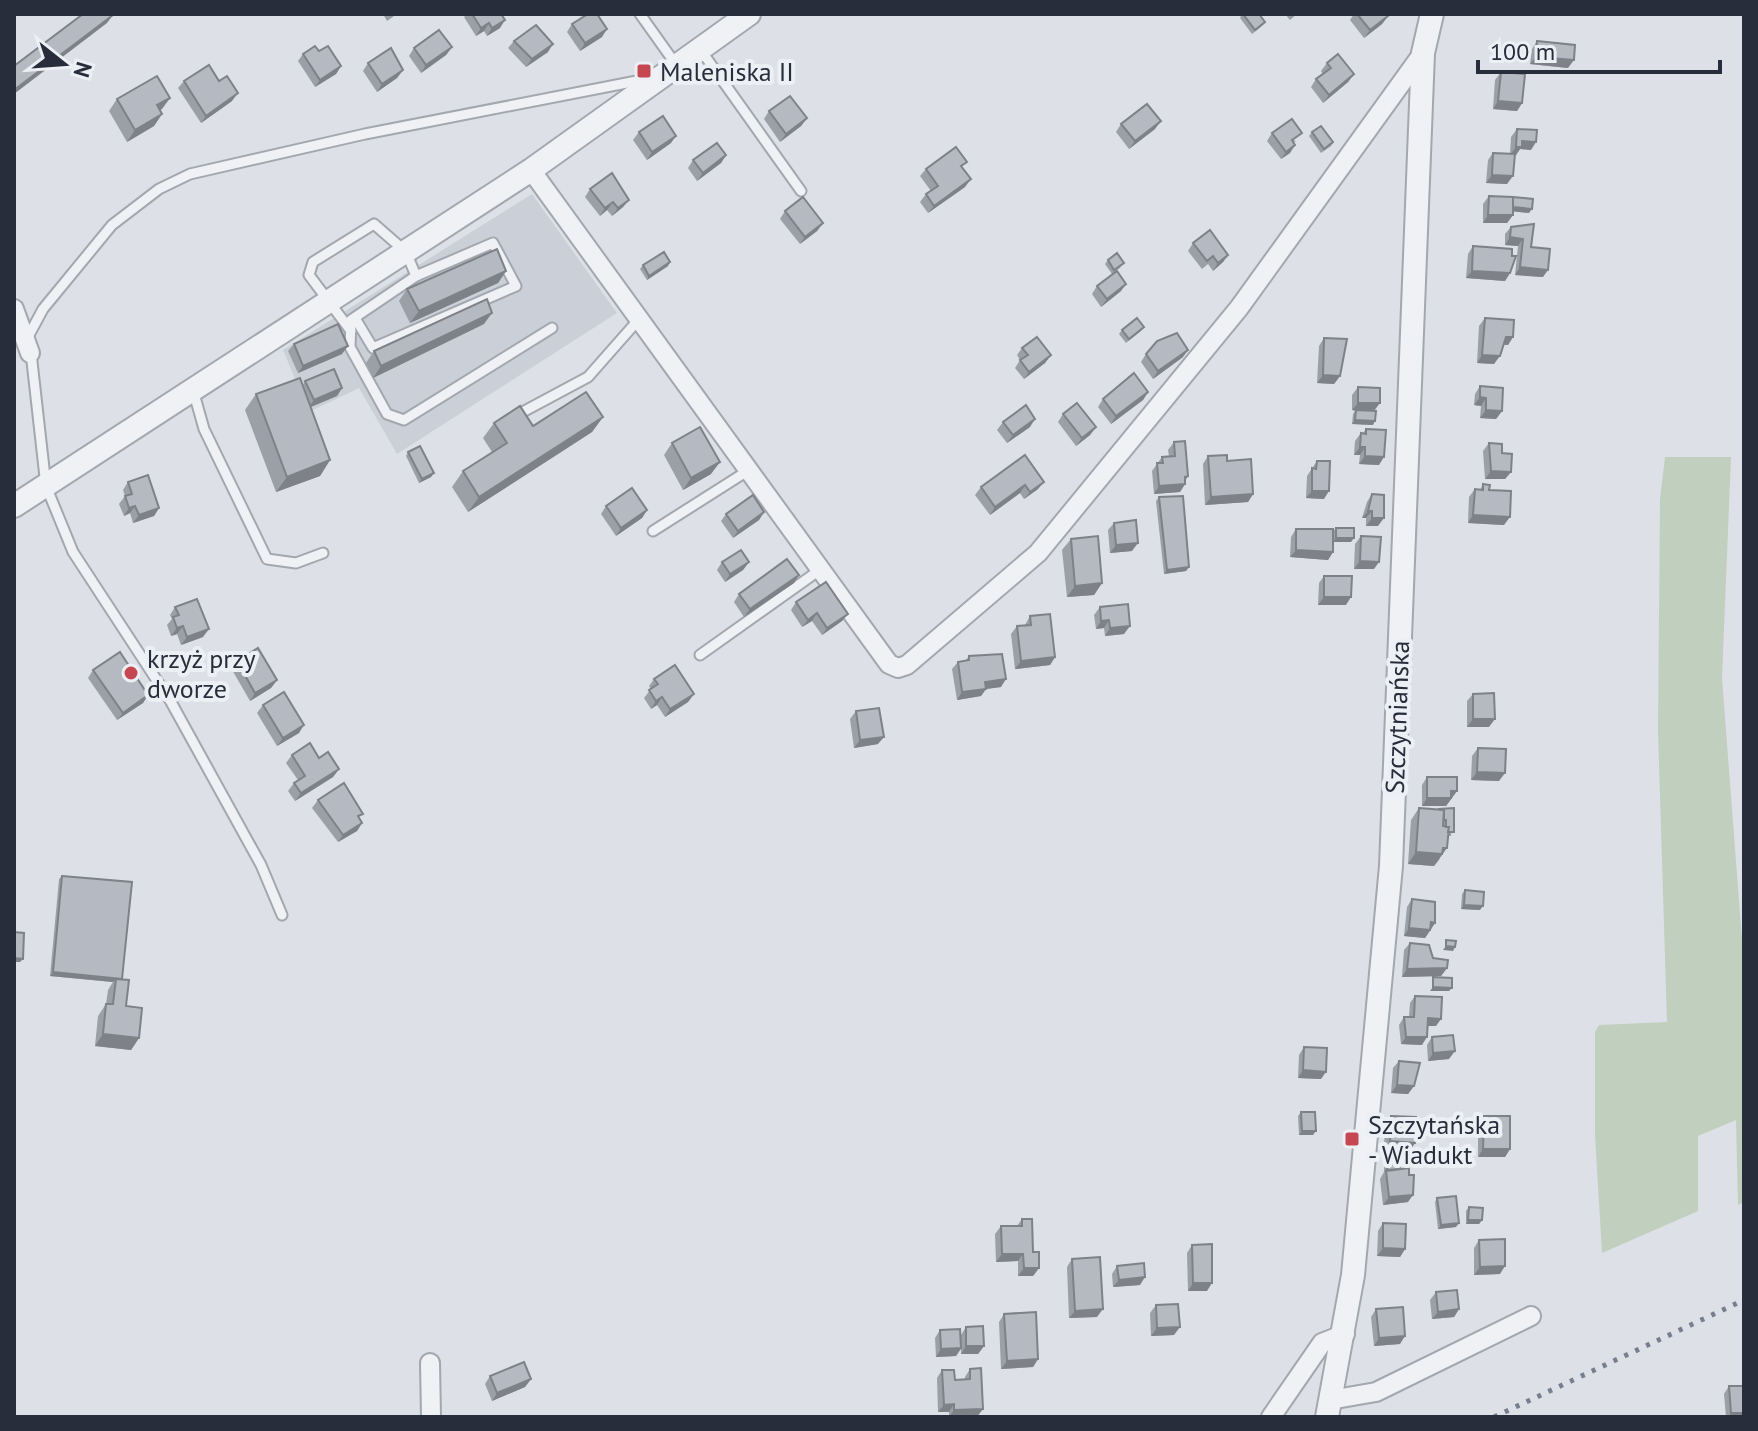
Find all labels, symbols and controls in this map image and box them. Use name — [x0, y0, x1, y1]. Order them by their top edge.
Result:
north arrow — [24, 24, 104, 104]
scale bar — [1478, 24, 1720, 74]
text: 100 m — [1490, 36, 1555, 67]
place label: Maleniska II — [660, 55, 794, 88]
text: N — [68, 59, 99, 81]
marker: Maleniska II — [635, 62, 653, 80]
street label: Szczytniańska — [1378, 640, 1416, 794]
place label: krzyż przy dworze — [147, 642, 256, 705]
marker: krzyż przy dworze — [122, 664, 140, 682]
place label: Szczytańska - Wiadukt — [1368, 1108, 1500, 1171]
marker: Szczytańska - Wiadukt — [1343, 1130, 1361, 1148]

